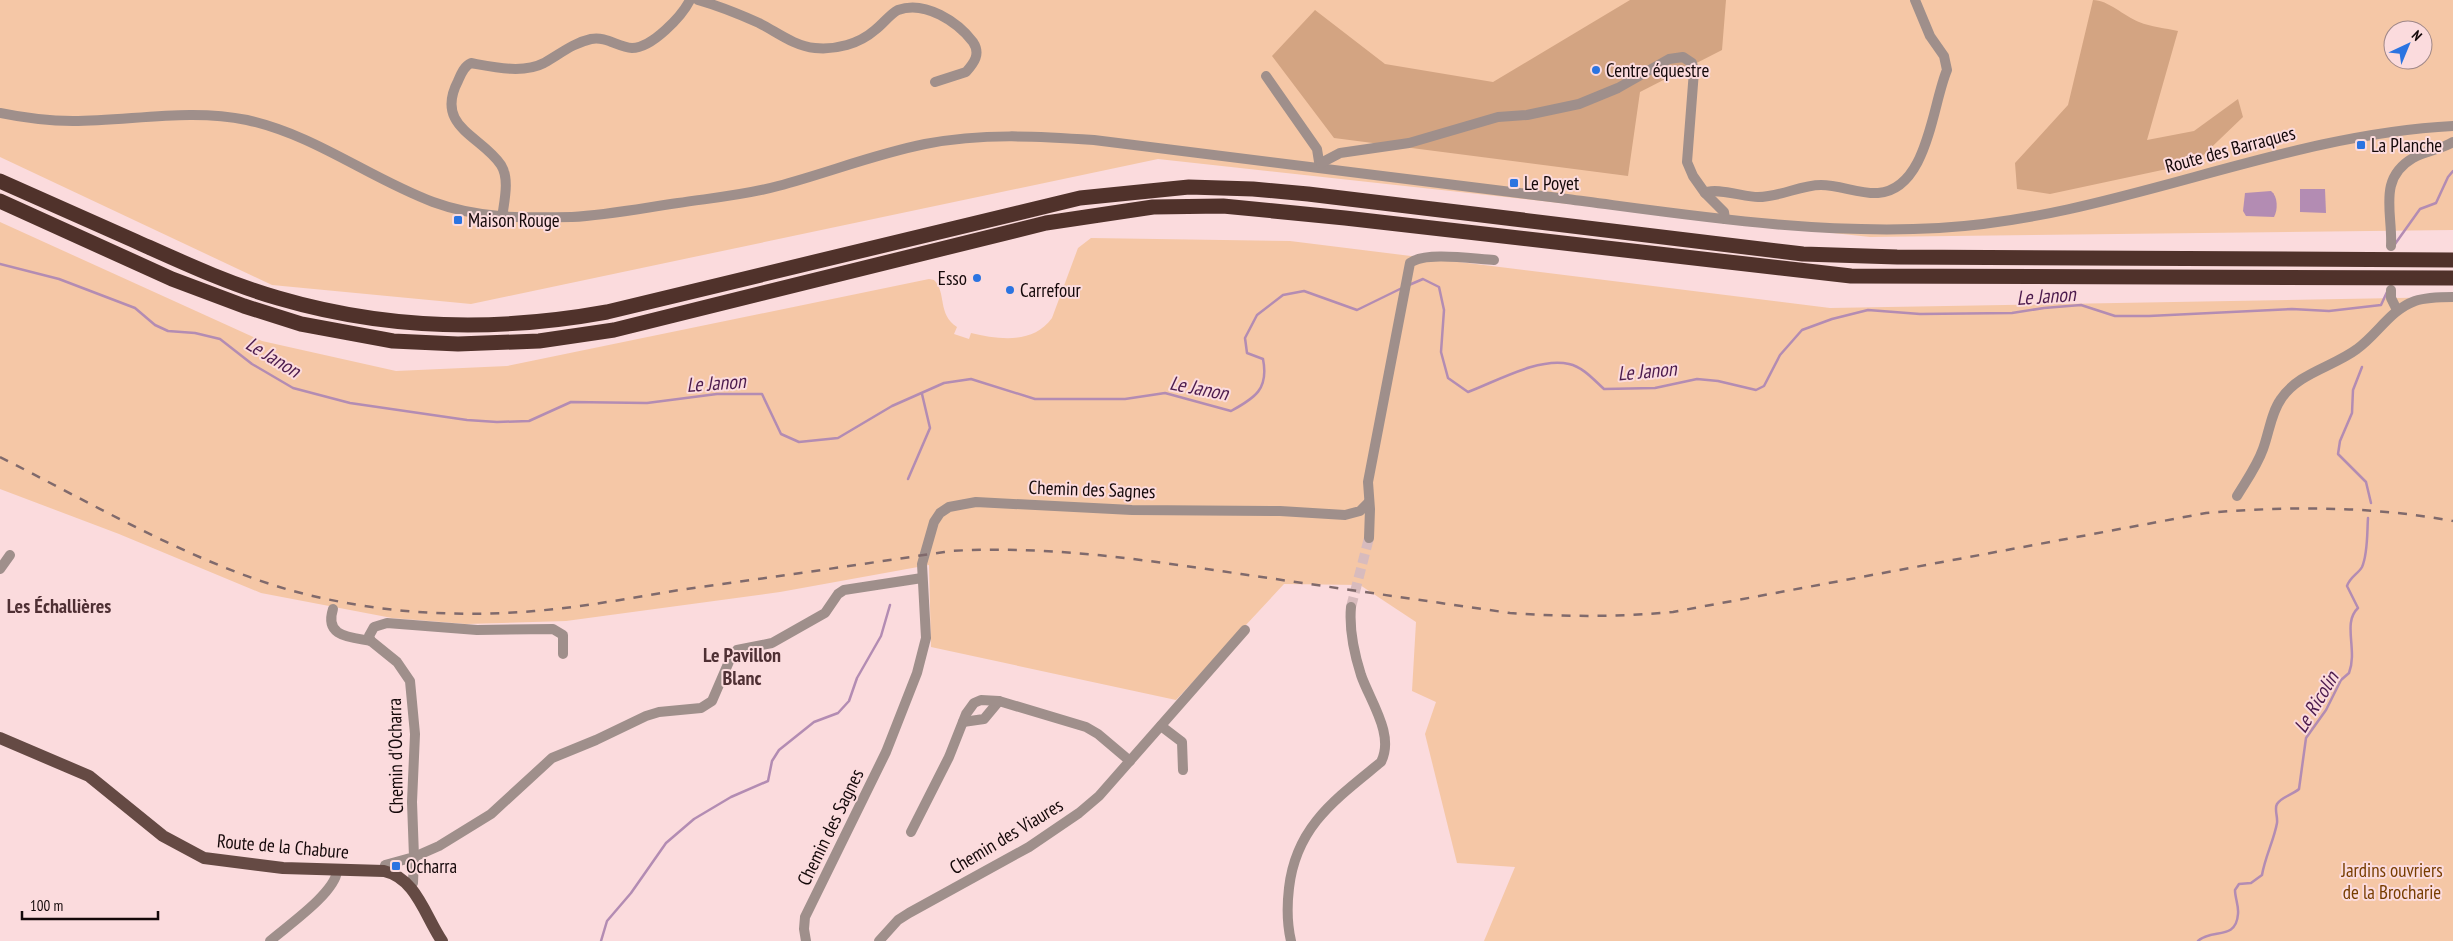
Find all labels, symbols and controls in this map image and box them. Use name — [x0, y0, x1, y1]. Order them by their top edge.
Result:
north arrow — [2383, 20, 2433, 70]
text: N — [2408, 27, 2426, 45]
place label: Centre équestre — [1606, 58, 1710, 82]
marker: Centre équestre — [1590, 64, 1602, 76]
street label: Route des Barraques — [2162, 120, 2298, 178]
place label: La Planche — [2371, 133, 2442, 157]
marker: La Planche — [2355, 139, 2367, 151]
place label: Le Poyet — [1524, 171, 1580, 195]
marker: Le Poyet — [1508, 177, 1520, 189]
place label: Maison Rouge — [468, 208, 560, 232]
marker: Maison Rouge — [452, 214, 464, 226]
place label: Esso — [938, 266, 967, 290]
marker: Esso — [971, 272, 983, 284]
place label: Carrefour — [1020, 278, 1081, 302]
water label: Le Janon — [2016, 281, 2078, 311]
marker: Carrefour — [1004, 284, 1016, 296]
water label: Le Janon — [241, 331, 306, 384]
water label: Le Janon — [1617, 355, 1679, 387]
water label: Le Janon — [686, 368, 748, 398]
water label: Le Janon — [1168, 370, 1232, 407]
street label: Chemin des Sagnes — [1028, 475, 1156, 503]
district label: Les Échallières — [7, 593, 111, 619]
district label: Le Pavillon Blanc — [703, 642, 781, 691]
water label: Le Ricolin — [2288, 666, 2345, 737]
street label: Chemin d'Ocharra — [382, 698, 408, 814]
street label: Chemin des Sagnes — [791, 765, 869, 889]
street label: Chemin des Viaures — [945, 793, 1067, 879]
street label: Route de la Chabure — [216, 828, 350, 864]
place label: Ocharra — [406, 854, 457, 878]
park label: Jardins ouvriers de la Brocharie — [2340, 858, 2443, 904]
marker: Ocharra — [390, 860, 402, 872]
scale bar — [22, 888, 159, 920]
text: 100 m — [30, 896, 63, 915]

